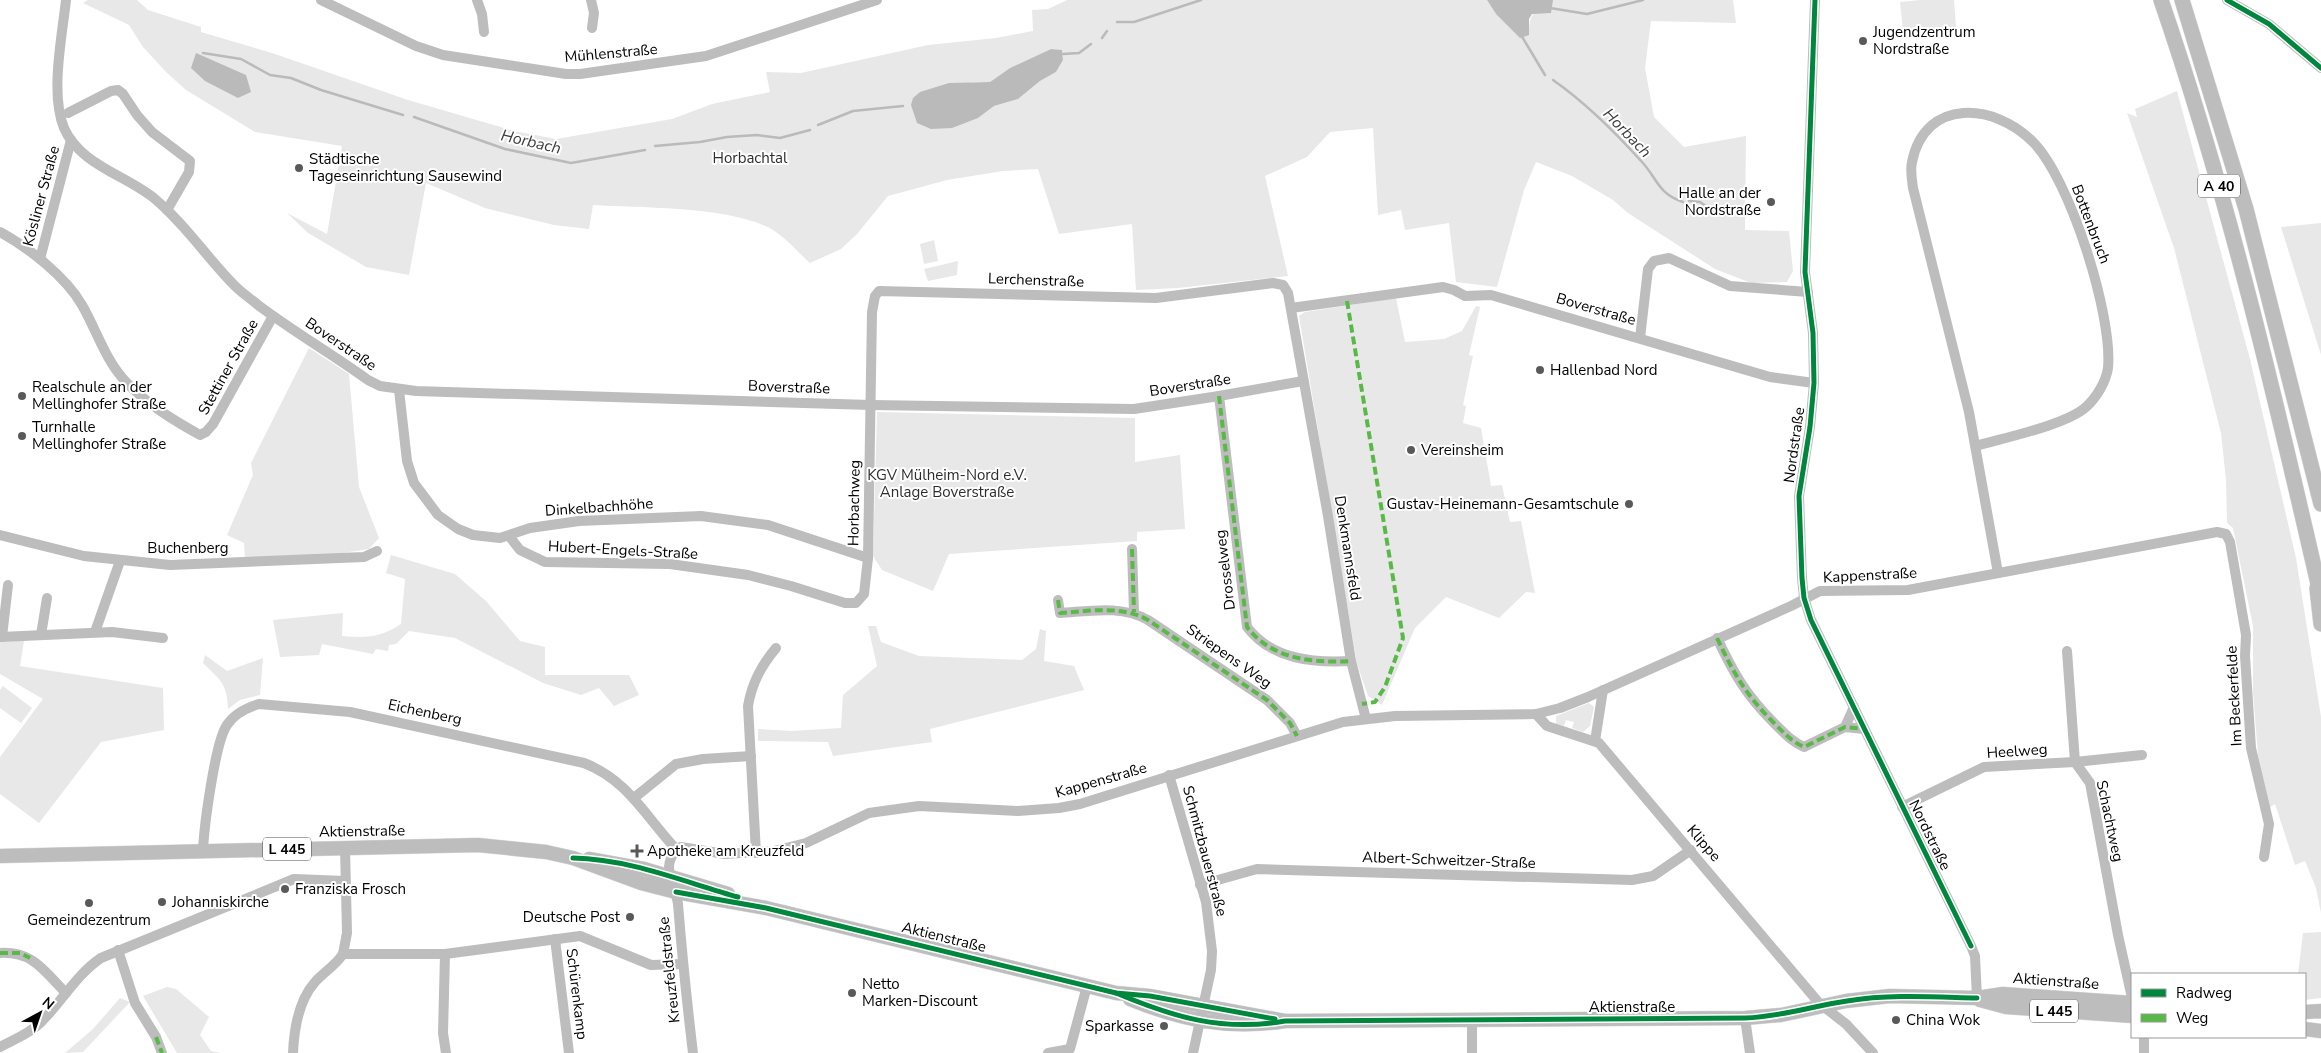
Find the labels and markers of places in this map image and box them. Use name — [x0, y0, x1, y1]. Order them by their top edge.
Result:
place label: Jugendzentrum Nordstraße — [1872, 22, 1975, 59]
marker: Jugendzentrum Nordstraße — [1857, 35, 1869, 47]
place label: Städtische Tageseinrichtung Sausewind — [309, 149, 502, 186]
marker: Städtische Tageseinrichtung Sausewind — [293, 162, 305, 174]
place label: Halle an der Nordstraße — [1679, 183, 1762, 220]
marker: Halle an der Nordstraße — [1765, 196, 1777, 208]
place label: Hallenbad Nord — [1550, 360, 1657, 380]
marker: Hallenbad Nord — [1534, 364, 1546, 376]
place label: Realschule an der Mellinghofer Straße — [32, 377, 166, 414]
marker: Realschule an der Mellinghofer Straße — [16, 390, 28, 402]
place label: Turnhalle Mellinghofer Straße — [32, 417, 166, 454]
marker: Turnhalle Mellinghofer Straße — [16, 430, 28, 442]
place label: Vereinsheim — [1420, 440, 1504, 460]
marker: Vereinsheim — [1405, 444, 1417, 456]
place label: Gustav-Heinemann-Gesamtschule — [1386, 494, 1619, 514]
marker: Gustav-Heinemann-Gesamtschule — [1623, 498, 1635, 510]
place label: Apotheke am Kreuzfeld — [647, 841, 804, 861]
marker: Apotheke am Kreuzfeld — [631, 845, 643, 857]
place label: Franziska Frosch — [295, 879, 406, 899]
marker: Franziska Frosch — [279, 883, 291, 895]
place label: Johanniskirche — [171, 892, 269, 912]
marker: Johanniskirche — [156, 896, 168, 908]
marker: Gemeindezentrum — [83, 897, 95, 909]
place label: Deutsche Post — [523, 907, 621, 927]
place label: Gemeindezentrum — [27, 910, 151, 930]
marker: Deutsche Post — [624, 911, 636, 923]
place label: Netto Marken-Discount — [862, 974, 978, 1011]
marker: Netto Marken-Discount — [846, 987, 858, 999]
place label: China Wok — [1906, 1010, 1980, 1030]
marker: China Wok — [1890, 1014, 1902, 1026]
place label: Sparkasse — [1085, 1016, 1154, 1036]
marker: Sparkasse — [1158, 1020, 1170, 1032]

